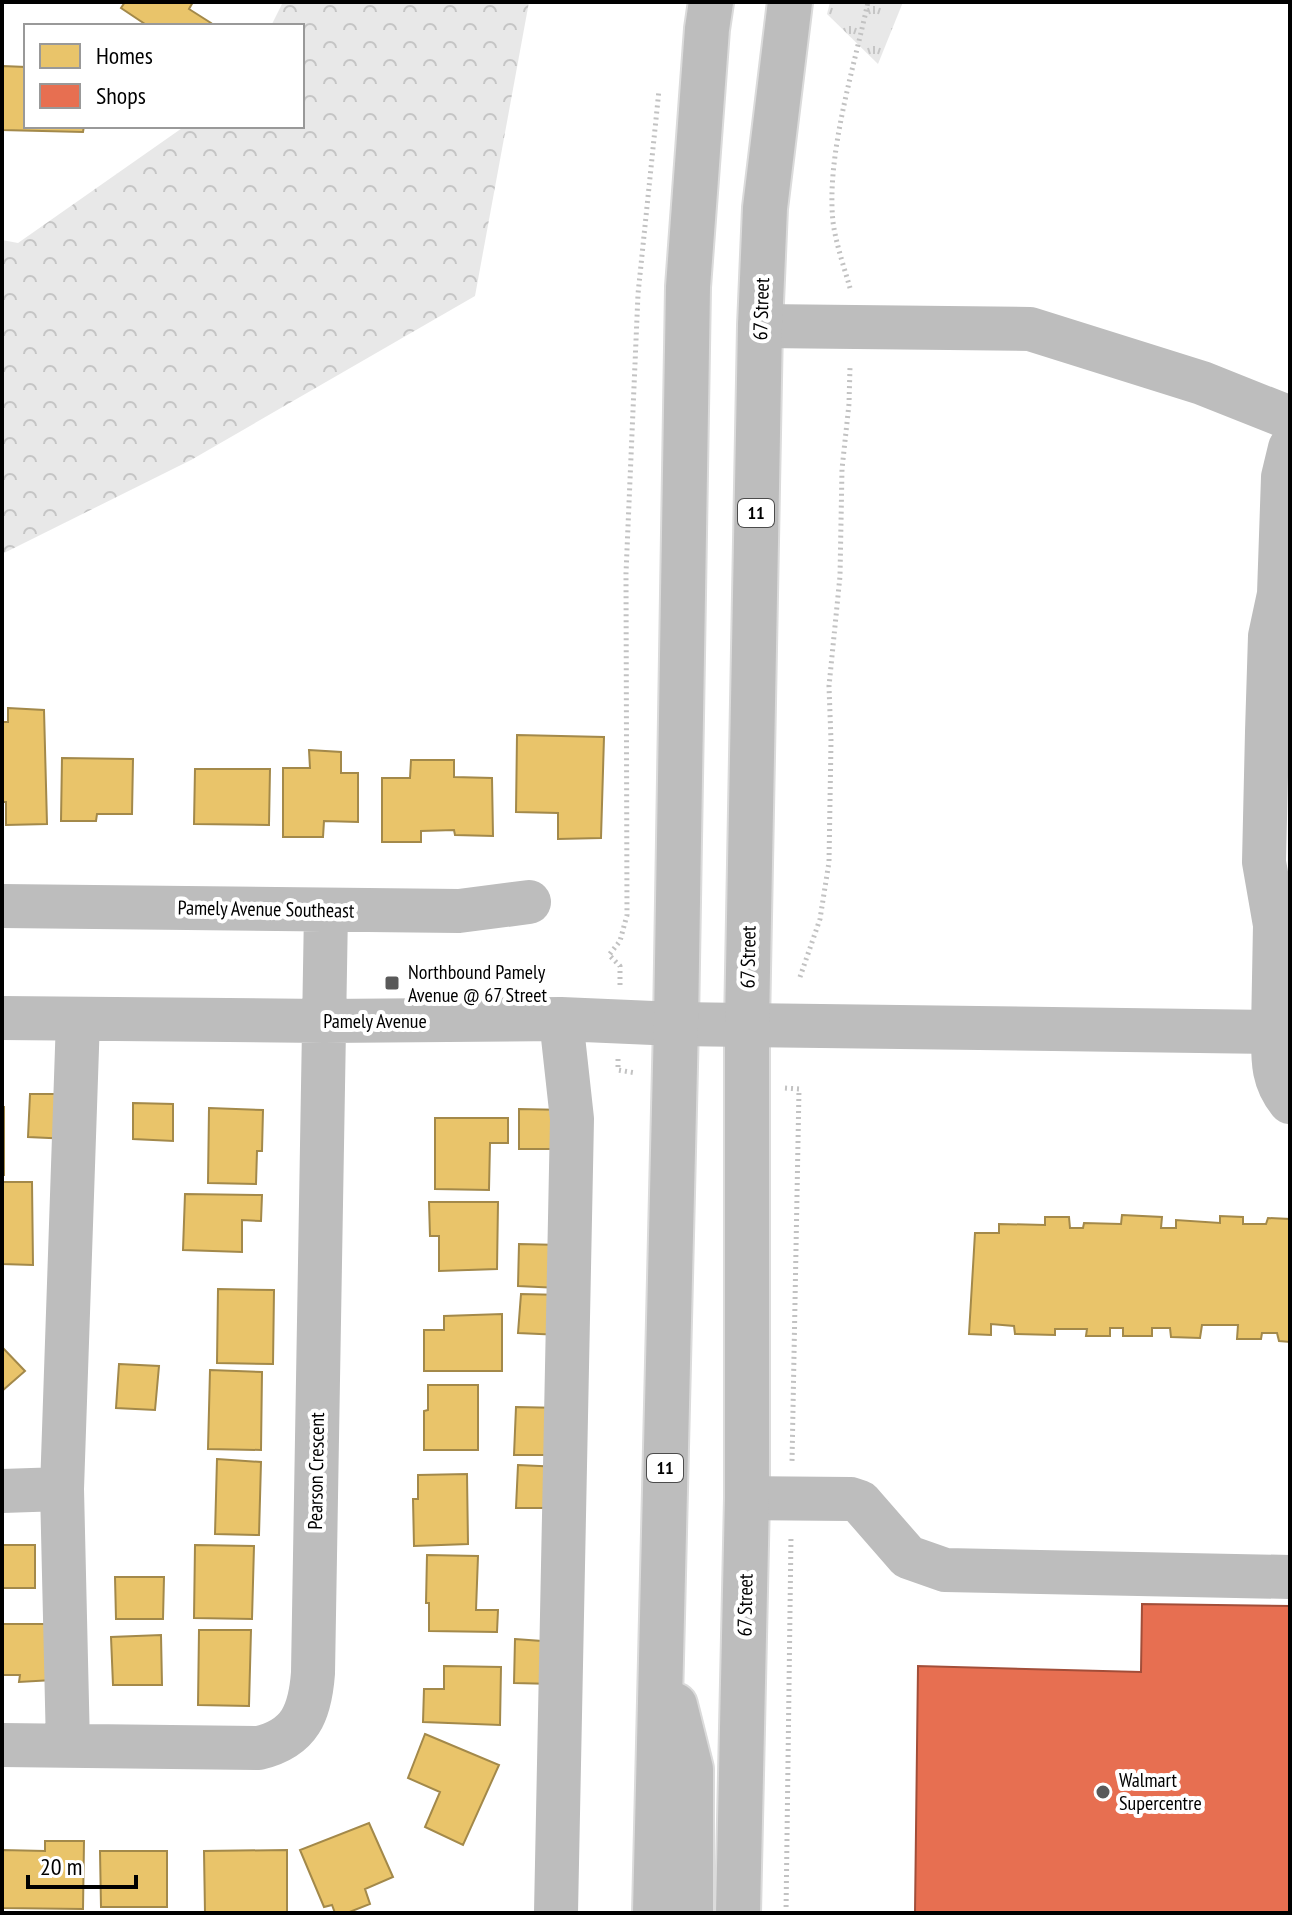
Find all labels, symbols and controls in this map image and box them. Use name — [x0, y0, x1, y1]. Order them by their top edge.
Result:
legend — [24, 24, 304, 128]
text: Homes — [96, 40, 153, 71]
text: Shops — [96, 80, 146, 111]
street label: 67 Street — [747, 277, 775, 341]
road number: 11 — [738, 499, 774, 527]
street label: Pamely Avenue Southeast — [177, 894, 355, 924]
street label: 67 Street — [734, 925, 762, 989]
place label: Northbound Pamely Avenue @ 67 Street — [408, 959, 547, 1008]
marker: Northbound Pamely Avenue @ 67 Street — [383, 974, 401, 992]
street label: Pamely Avenue — [323, 1008, 427, 1034]
street label: Pearson Crescent — [302, 1412, 330, 1530]
road number: 11 — [647, 1454, 683, 1482]
street label: 67 Street — [731, 1573, 759, 1637]
place label: Walmart Supercentre — [1119, 1767, 1202, 1816]
marker: Walmart Supercentre — [1094, 1783, 1112, 1801]
scale bar — [28, 1839, 136, 1889]
text: 20 m — [40, 1851, 82, 1882]

